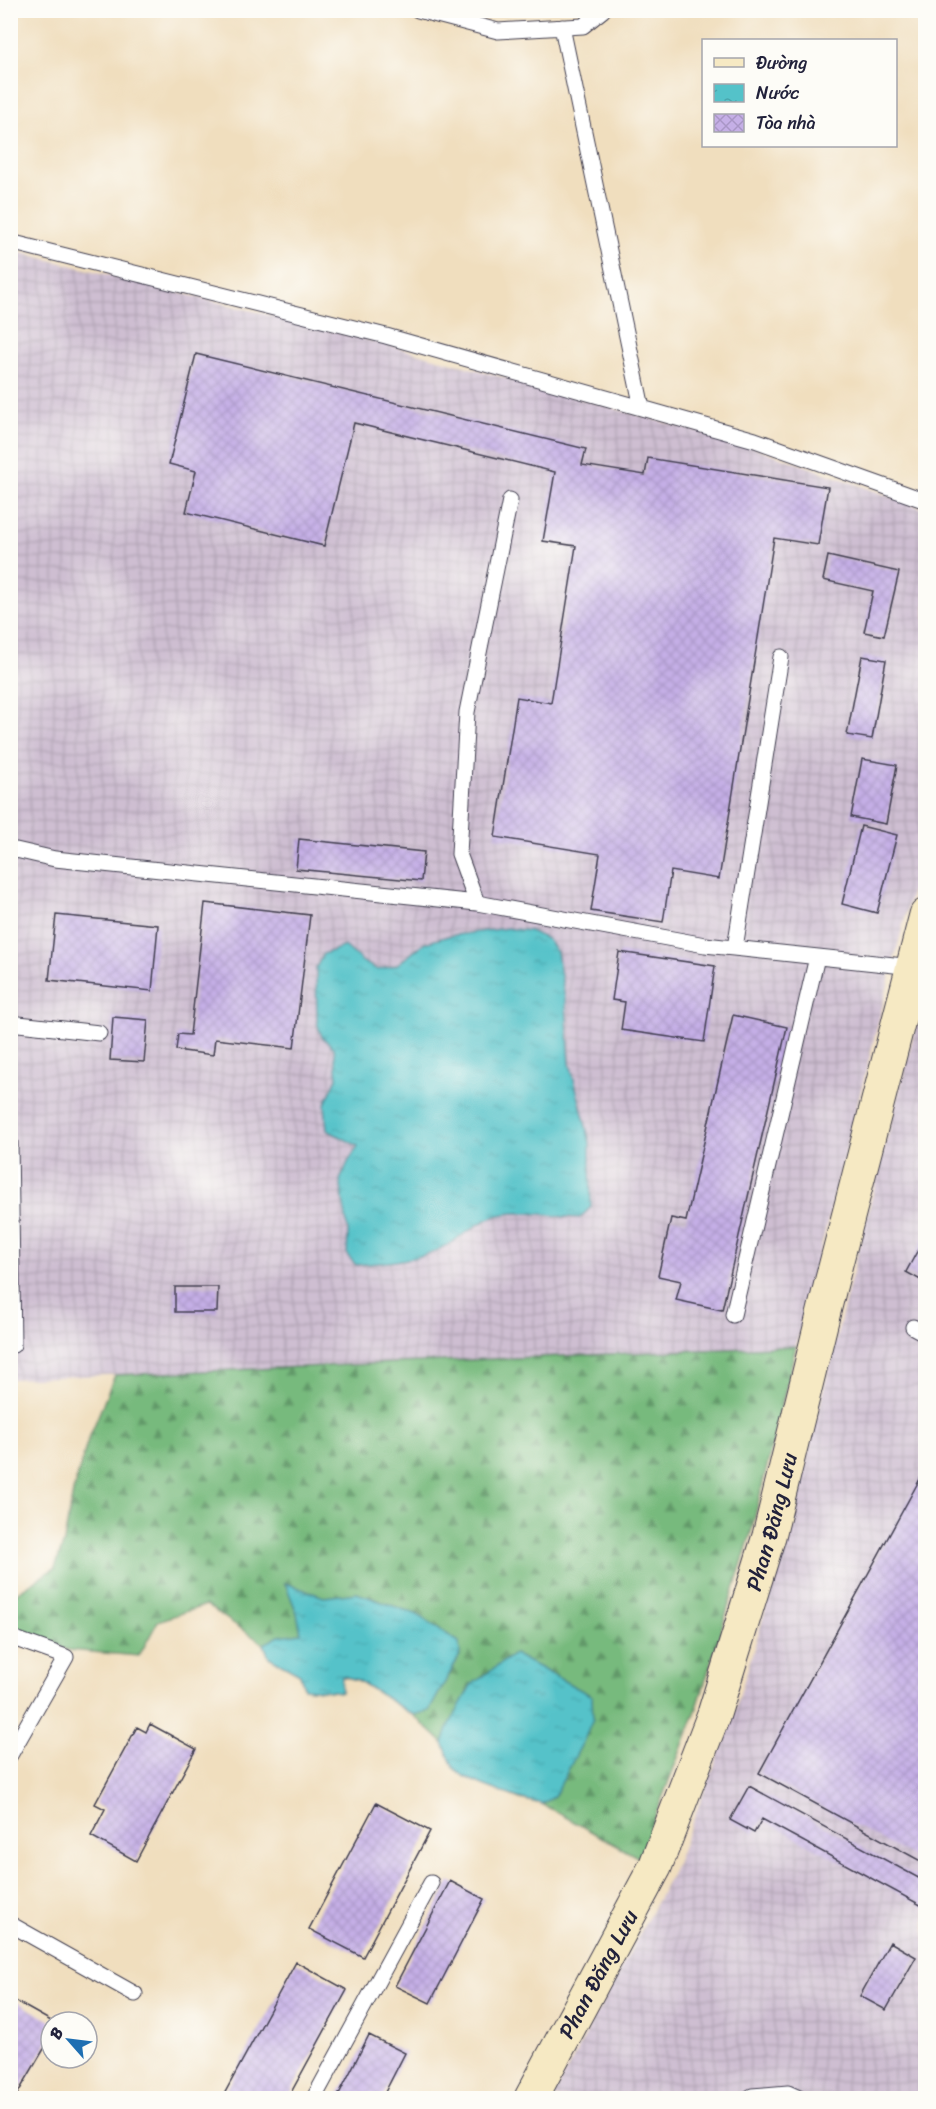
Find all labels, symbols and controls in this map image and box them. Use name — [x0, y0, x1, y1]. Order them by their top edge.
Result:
legend — [702, 39, 897, 147]
text: Đường — [756, 47, 807, 79]
text: Nước — [756, 77, 799, 109]
text: Tòa nhà — [756, 107, 815, 139]
street label: Phan Đăng Lưu — [734, 1448, 809, 1596]
street label: Phan Đăng Lưu — [547, 1902, 649, 2046]
north arrow — [39, 2010, 99, 2070]
text: B — [41, 2021, 72, 2044]

